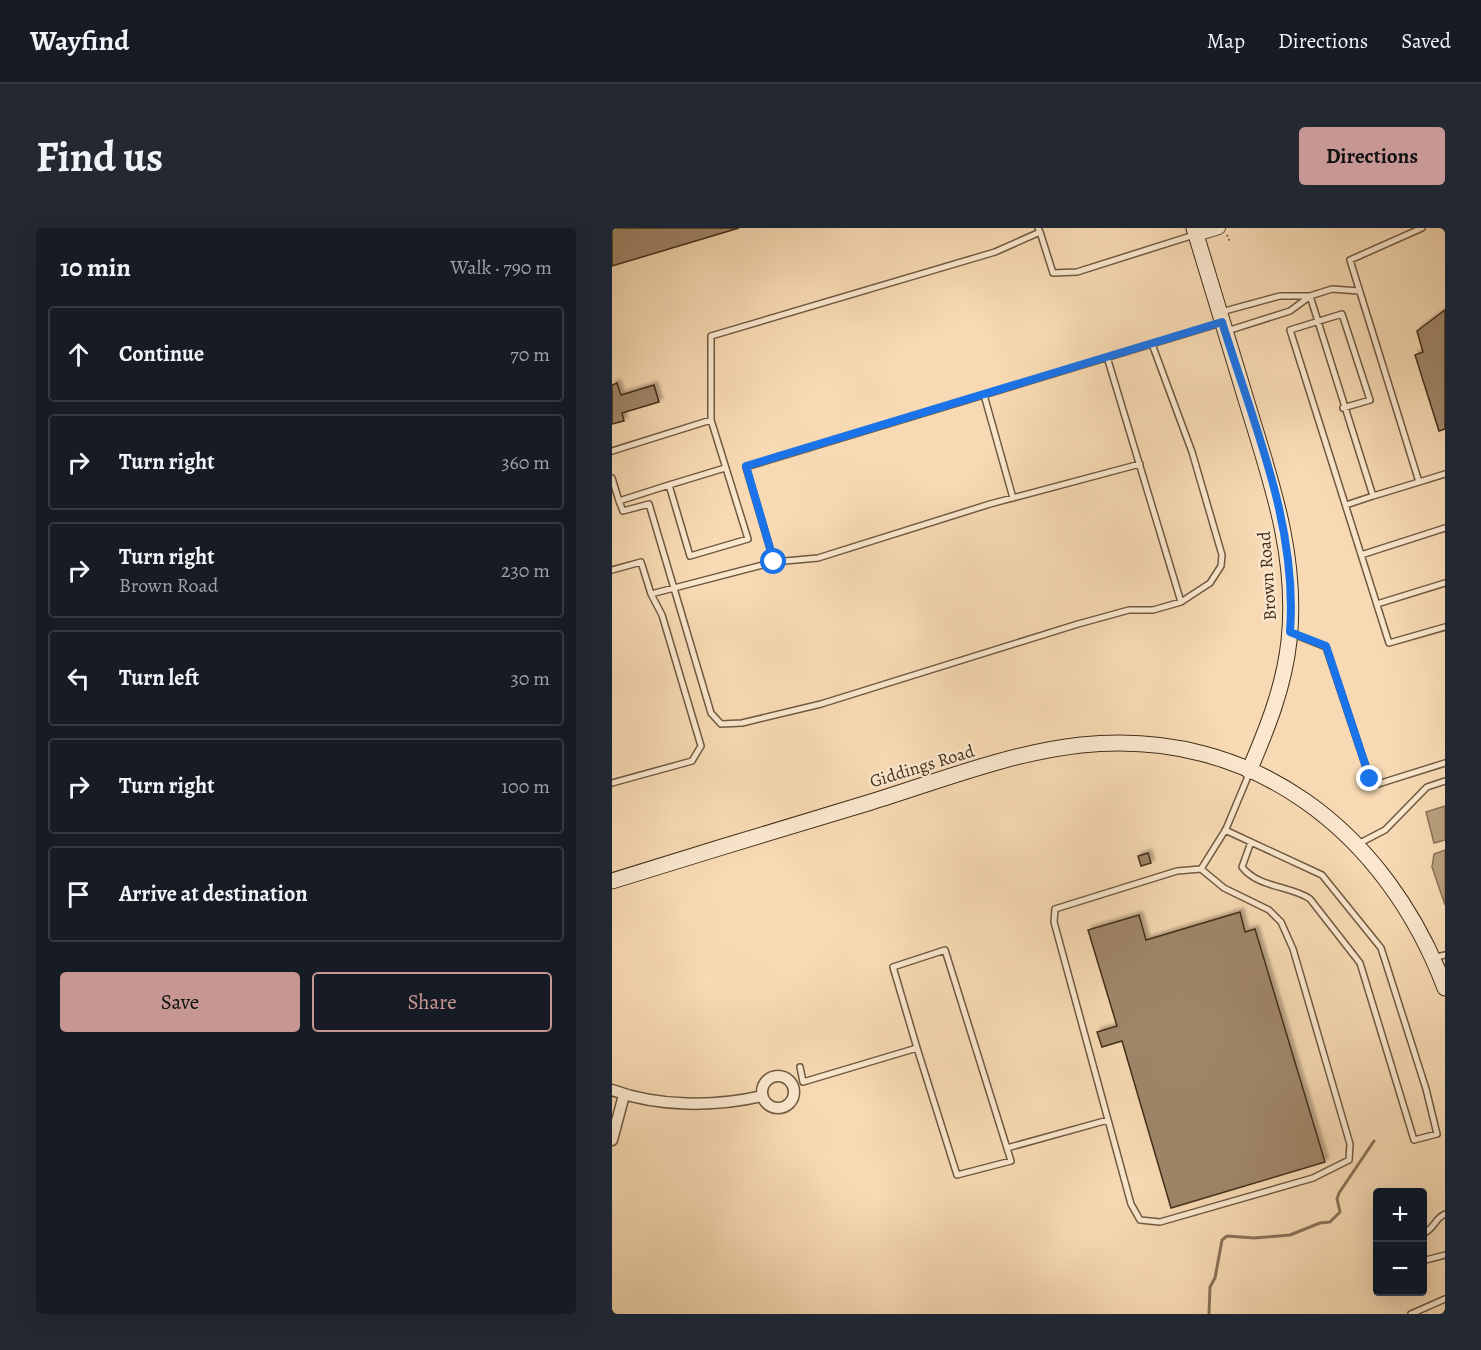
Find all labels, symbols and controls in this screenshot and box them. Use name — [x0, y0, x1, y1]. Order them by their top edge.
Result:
text: Wayfind — [30, 22, 129, 60]
text: Map — [1207, 27, 1245, 55]
text: Directions — [1278, 27, 1368, 55]
text: Saved — [1401, 27, 1451, 55]
button: Directions — [1299, 127, 1445, 185]
text: Find us — [36, 128, 163, 185]
text: 10 min — [60, 250, 131, 285]
text: Walk · 790 m — [450, 254, 552, 281]
icon: ahead — [62, 338, 95, 371]
text: Continue — [119, 339, 204, 369]
text: 70 m — [510, 341, 550, 368]
icon: right — [62, 446, 95, 479]
text: Turn right — [119, 447, 215, 477]
text: 360 m — [501, 449, 550, 476]
street label: Brown Road — [1252, 530, 1282, 622]
text: Turn right — [119, 542, 215, 572]
route start — [760, 548, 786, 574]
icon: right — [62, 554, 95, 587]
text: 230 m — [501, 557, 550, 584]
text: Brown Road — [119, 572, 219, 599]
icon: left — [62, 662, 95, 695]
text: Turn left — [119, 663, 199, 693]
text: 30 m — [510, 665, 550, 692]
street label: Giddings Road — [867, 739, 978, 793]
route end — [1356, 765, 1382, 791]
icon: right — [62, 770, 95, 803]
text: Turn right — [119, 771, 215, 801]
text: 100 m — [501, 773, 550, 800]
icon: arrive — [62, 878, 95, 911]
text: Arrive at destination — [119, 879, 308, 909]
button: Save — [60, 972, 300, 1032]
button: Share — [312, 972, 552, 1032]
map controls — [1373, 1188, 1427, 1296]
button: + — [1373, 1188, 1427, 1242]
button: − — [1373, 1242, 1427, 1296]

